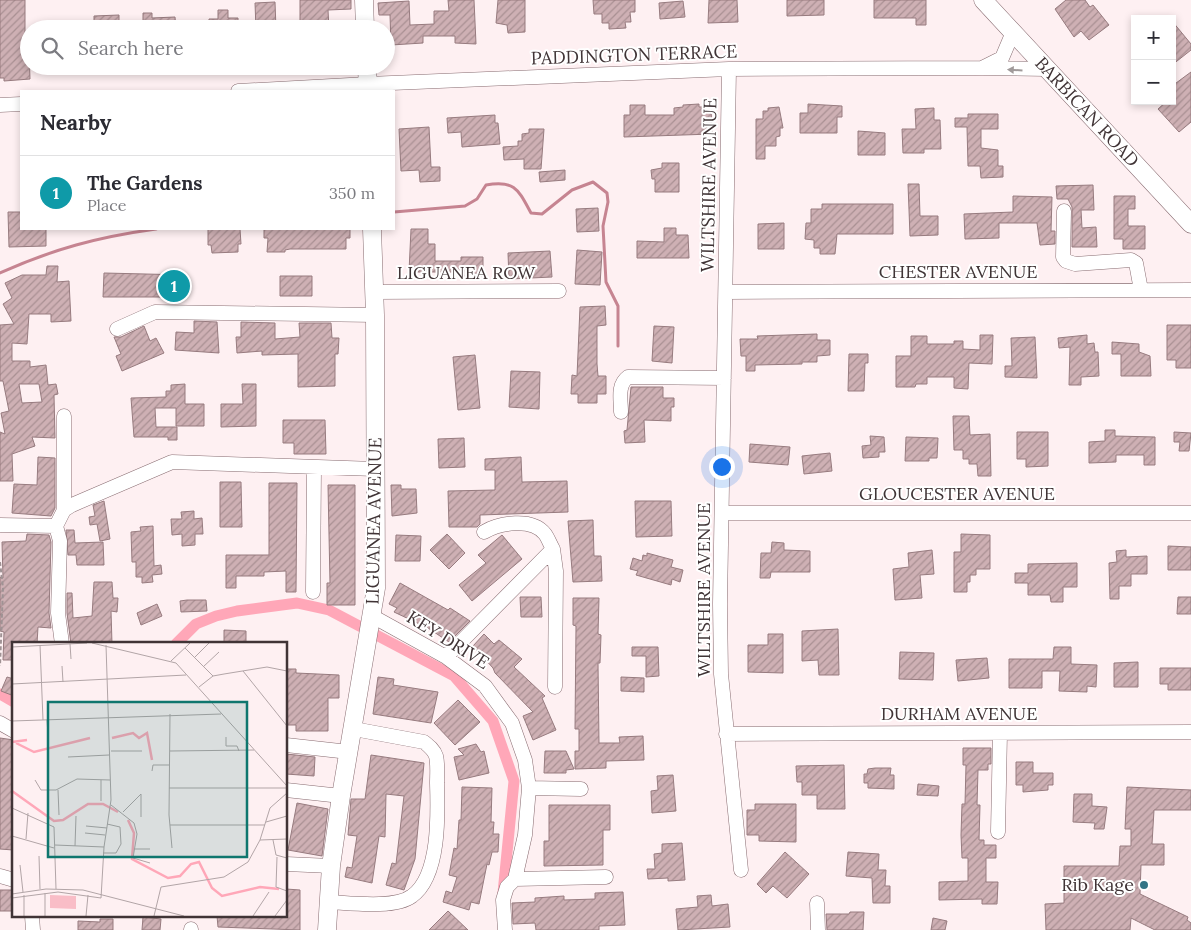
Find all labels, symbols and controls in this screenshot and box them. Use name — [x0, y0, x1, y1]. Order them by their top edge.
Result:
map controls — [1131, 15, 1176, 105]
button: + — [1131, 15, 1176, 60]
search box — [20, 20, 395, 75]
icon: search — [38, 34, 66, 62]
text: Search here — [78, 36, 184, 60]
street label: PADDINGTON TERRACE — [530, 39, 738, 70]
street label: BARBICAN ROAD — [1030, 52, 1144, 172]
button: − — [1131, 60, 1176, 105]
one-way arrow — [1006, 65, 1022, 73]
street label: WILTSHIRE AVENUE — [695, 98, 722, 272]
text: Nearby — [40, 109, 111, 136]
text: The Gardens — [87, 171, 203, 195]
text: 1 — [53, 183, 59, 203]
text: 350 m — [329, 183, 375, 203]
text: Place — [87, 195, 126, 215]
street label: CHESTER AVENUE — [879, 260, 1037, 283]
street label: LIGUANEA ROW — [397, 261, 536, 284]
pin: 1 — [158, 267, 190, 305]
street label: LIGUANEA AVENUE — [361, 437, 386, 605]
your location — [709, 454, 735, 480]
street label: GLOUCESTER AVENUE — [859, 482, 1055, 505]
street label: WILTSHIRE AVENUE — [692, 503, 715, 677]
street label: KEY DRIVE — [403, 605, 494, 674]
inset map — [12, 642, 288, 918]
street label: DURHAM AVENUE — [881, 702, 1037, 725]
place label: Rib Kage — [1061, 873, 1134, 896]
marker: Rib Kage — [1138, 879, 1150, 891]

